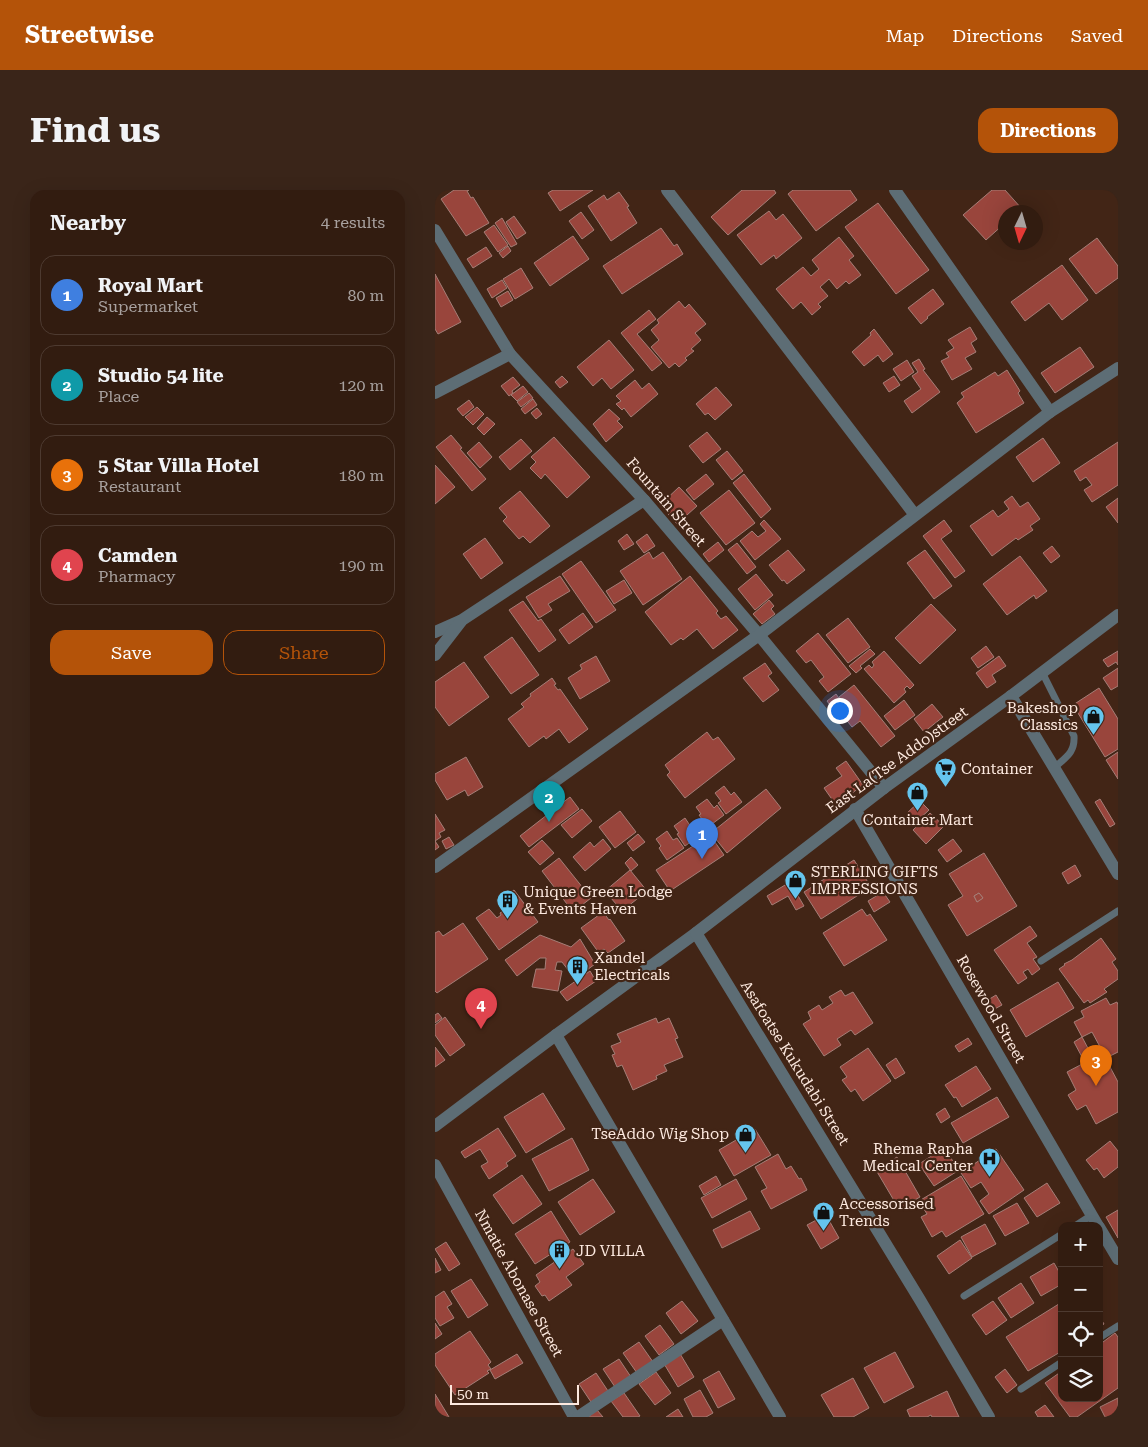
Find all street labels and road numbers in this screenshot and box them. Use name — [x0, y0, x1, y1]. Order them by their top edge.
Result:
street label: Fountain Street — [623, 454, 710, 550]
street label: East La(Tse Addo)street — [823, 702, 971, 817]
street label: Rosewood Street — [953, 952, 1029, 1066]
street label: Asafoatse Kukudabi Street — [737, 977, 853, 1149]
street label: Nmatie Abonase Street — [471, 1206, 567, 1360]

